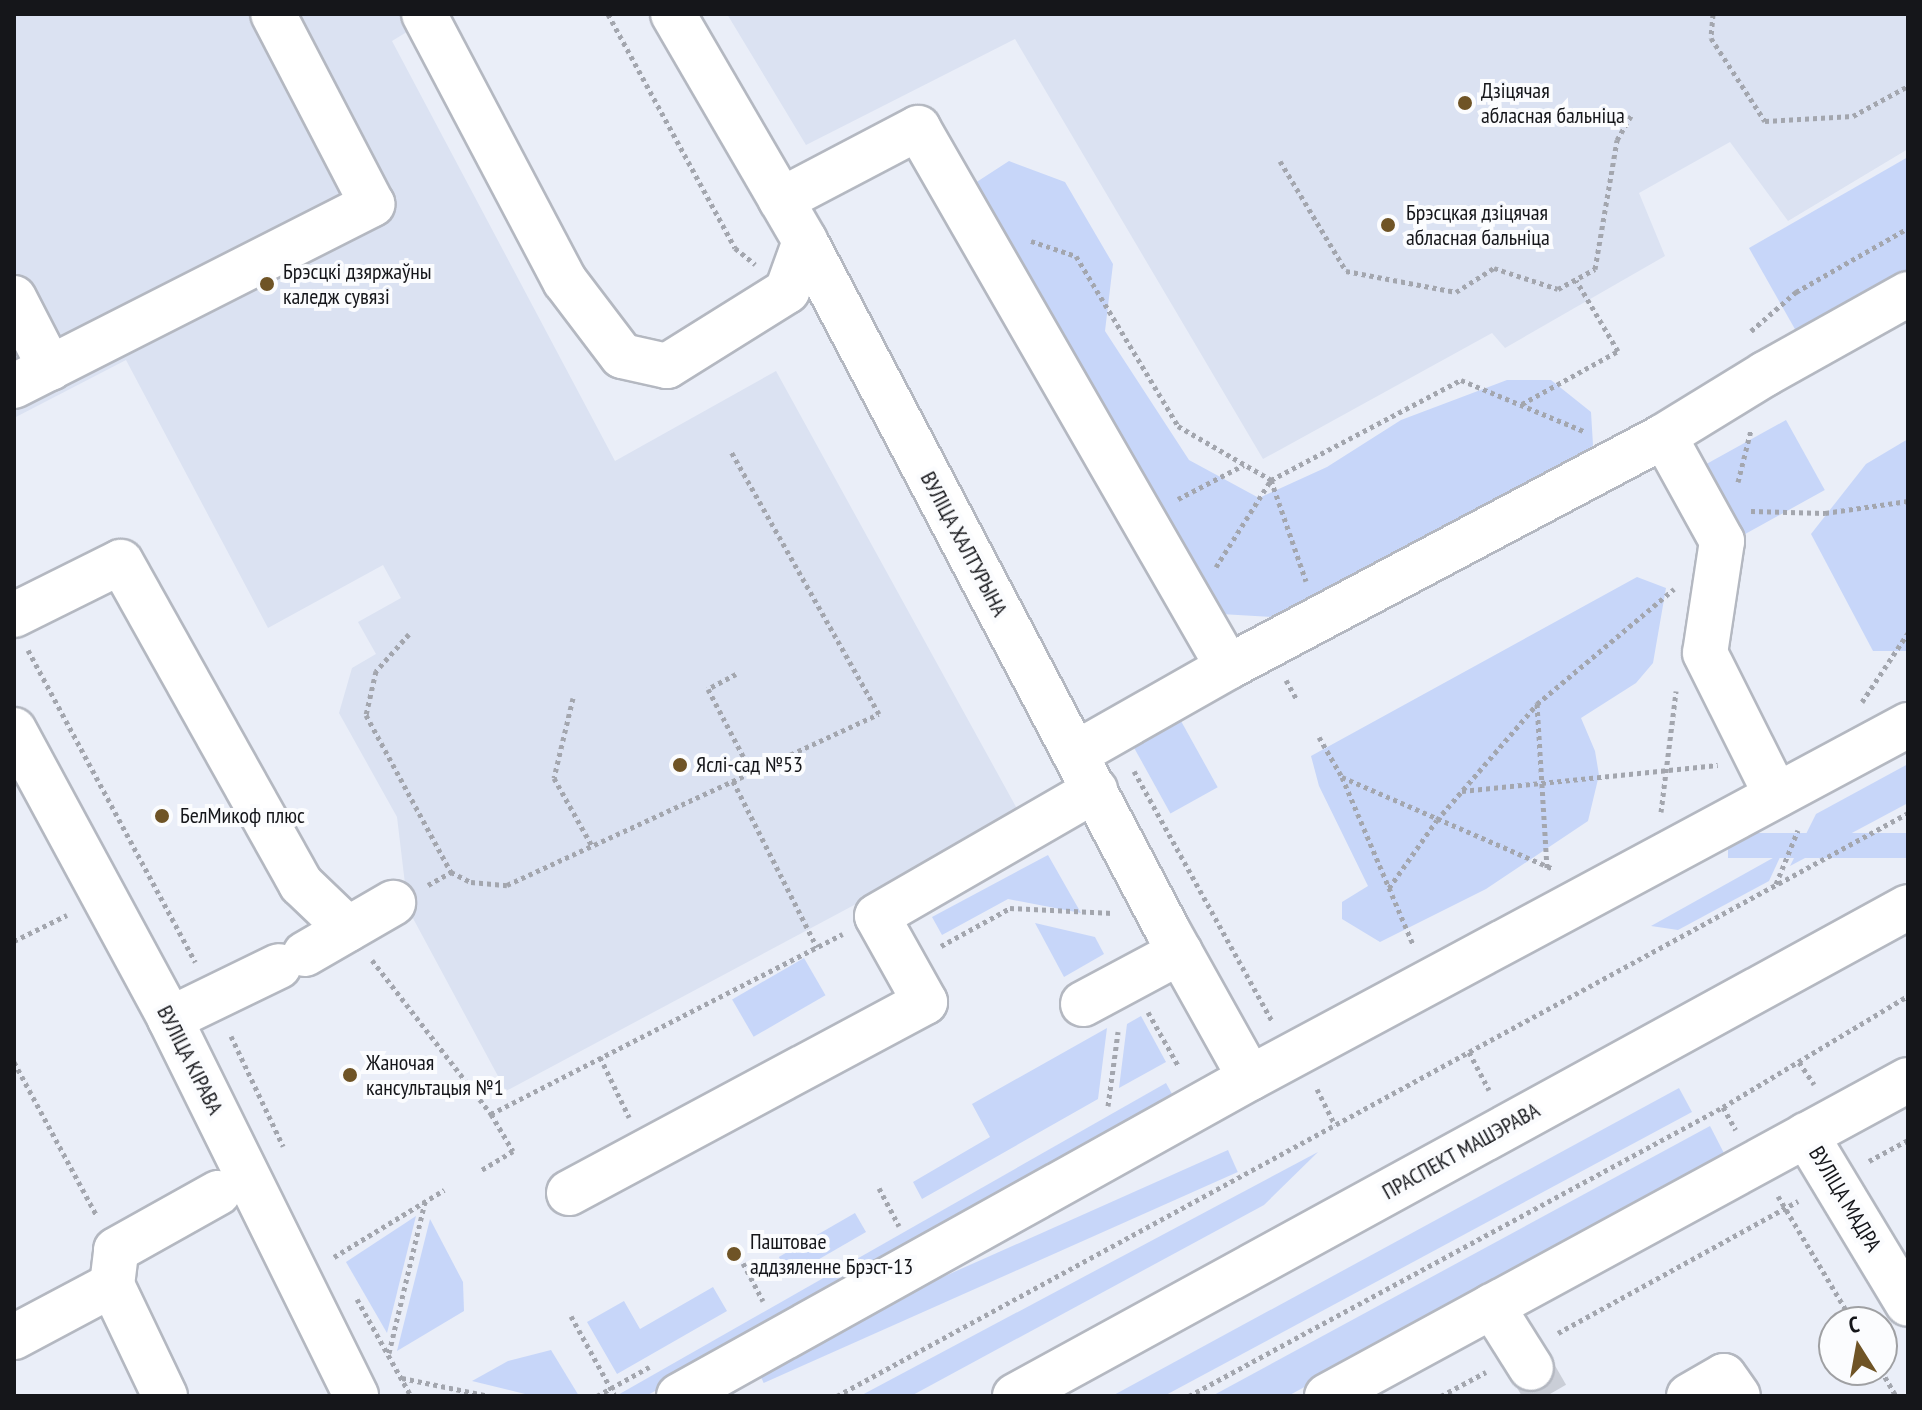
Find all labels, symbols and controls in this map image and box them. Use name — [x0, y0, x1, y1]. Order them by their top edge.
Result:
place label: Дзіцячая абласная бальніца — [1481, 77, 1625, 128]
marker: Дзіцячая абласная бальніца — [1456, 94, 1474, 112]
place label: Брэсцкая дзіцячая абласная бальніца — [1406, 199, 1550, 250]
marker: Брэсцкая дзіцячая абласная бальніца — [1377, 214, 1399, 236]
place label: Брэсцкі дзяржаўны каледж сувязі — [283, 258, 432, 310]
marker: Брэсцкі дзяржаўны каледж сувязі — [258, 275, 276, 293]
street label: ВУЛІЦА ХАЛТУРЫНА — [915, 467, 1013, 621]
place label: Яслі-сад №53 — [696, 752, 803, 778]
marker: Яслі-сад №53 — [671, 756, 689, 774]
place label: БелМикоф плюс — [180, 803, 305, 829]
marker: БелМикоф плюс — [151, 805, 173, 827]
street label: ВУЛІЦА КІРАВА — [151, 1001, 229, 1119]
place label: Жаночая кансультацыя №1 — [366, 1049, 504, 1100]
marker: Жаночая кансультацыя №1 — [341, 1066, 359, 1084]
street label: ПРАСПЕКТ МАШЭРАВА — [1377, 1097, 1545, 1205]
street label: ВУЛІЦА МАДРА — [1803, 1141, 1887, 1257]
place label: Паштовае аддзяленне Брэст-13 — [750, 1228, 913, 1280]
marker: Паштовае аддзяленне Брэст-13 — [725, 1245, 743, 1263]
north arrow — [1818, 1306, 1898, 1386]
text: С — [1846, 1310, 1861, 1339]

